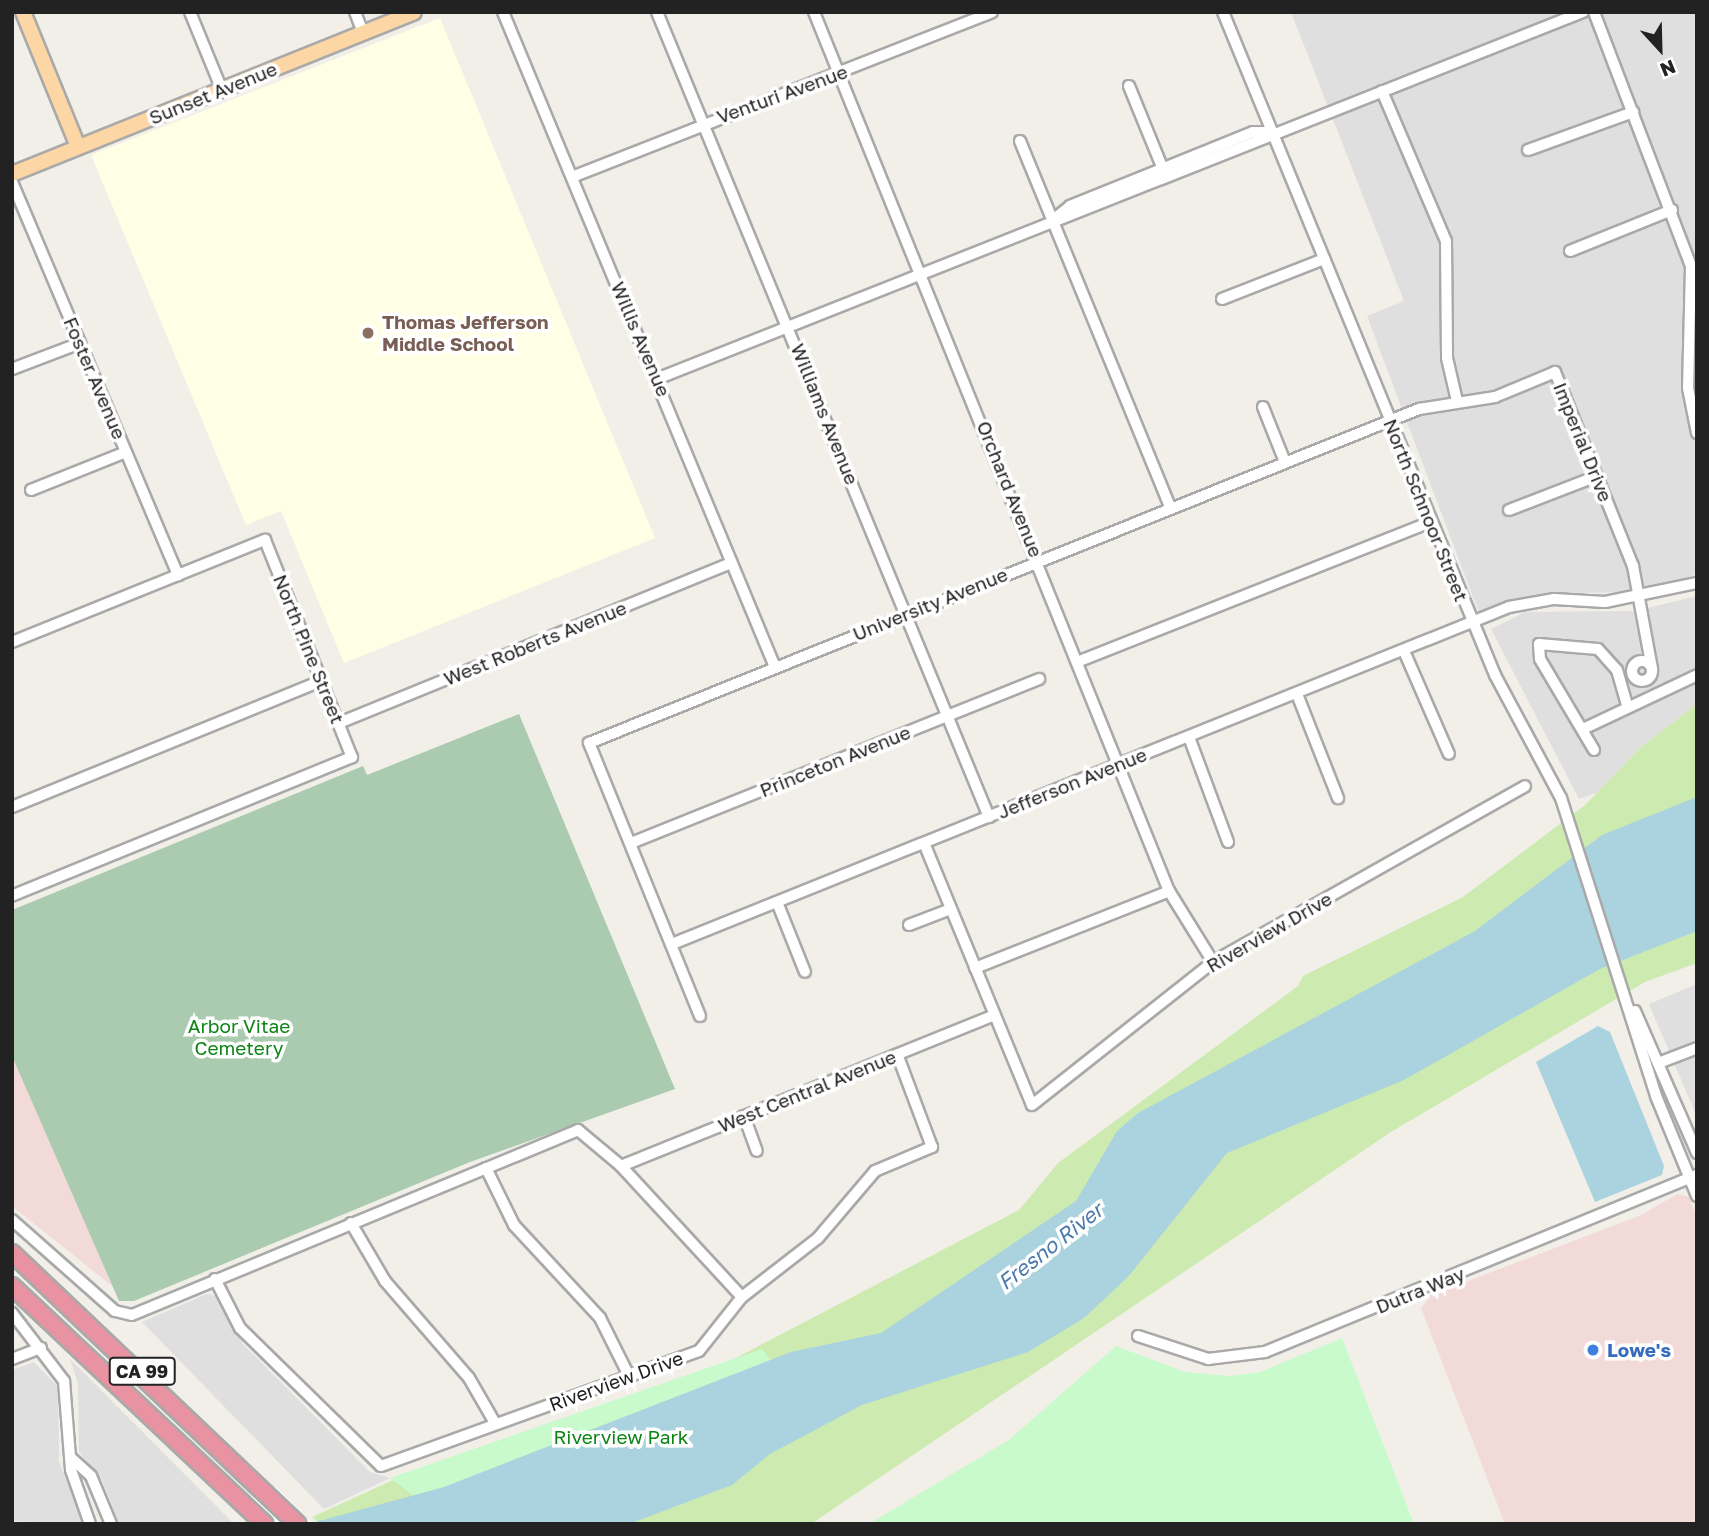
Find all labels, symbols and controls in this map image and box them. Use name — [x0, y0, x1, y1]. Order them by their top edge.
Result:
north arrow — [1625, 14, 1695, 84]
text: N — [1657, 56, 1679, 82]
street label: Sunset Avenue — [146, 57, 280, 129]
street label: Venturi Avenue — [713, 60, 851, 128]
street label: Willis Avenue — [607, 278, 675, 400]
place label: Thomas Jefferson Middle School — [382, 311, 549, 355]
street label: Foster Avenue — [59, 314, 131, 442]
marker: Thomas Jefferson Middle School — [360, 325, 376, 341]
street label: Williams Avenue — [786, 340, 864, 488]
street label: Imperial Drive — [1549, 379, 1617, 505]
street label: North Schnoor Street — [1379, 415, 1473, 605]
street label: Orchard Avenue — [972, 418, 1048, 560]
street label: University Avenue — [849, 563, 1011, 645]
street label: North Pine Street — [269, 571, 349, 727]
street label: West Roberts Avenue — [440, 596, 630, 690]
street label: Princeton Avenue — [756, 720, 914, 802]
street label: Jefferson Avenue — [994, 743, 1150, 823]
street label: Riverview Drive — [1202, 887, 1336, 977]
park label: Arbor Vitae Cemetery — [188, 1015, 290, 1059]
street label: West Central Avenue — [715, 1045, 899, 1137]
water label: Fresno River — [993, 1197, 1107, 1295]
street label: Dutra Way — [1372, 1262, 1468, 1318]
place label: Lowe's — [1607, 1339, 1671, 1361]
marker: Lowe's — [1585, 1342, 1601, 1358]
street label: Riverview Drive — [546, 1346, 686, 1416]
road number: CA 99 — [107, 1356, 177, 1386]
park label: Riverview Park — [553, 1426, 689, 1448]

